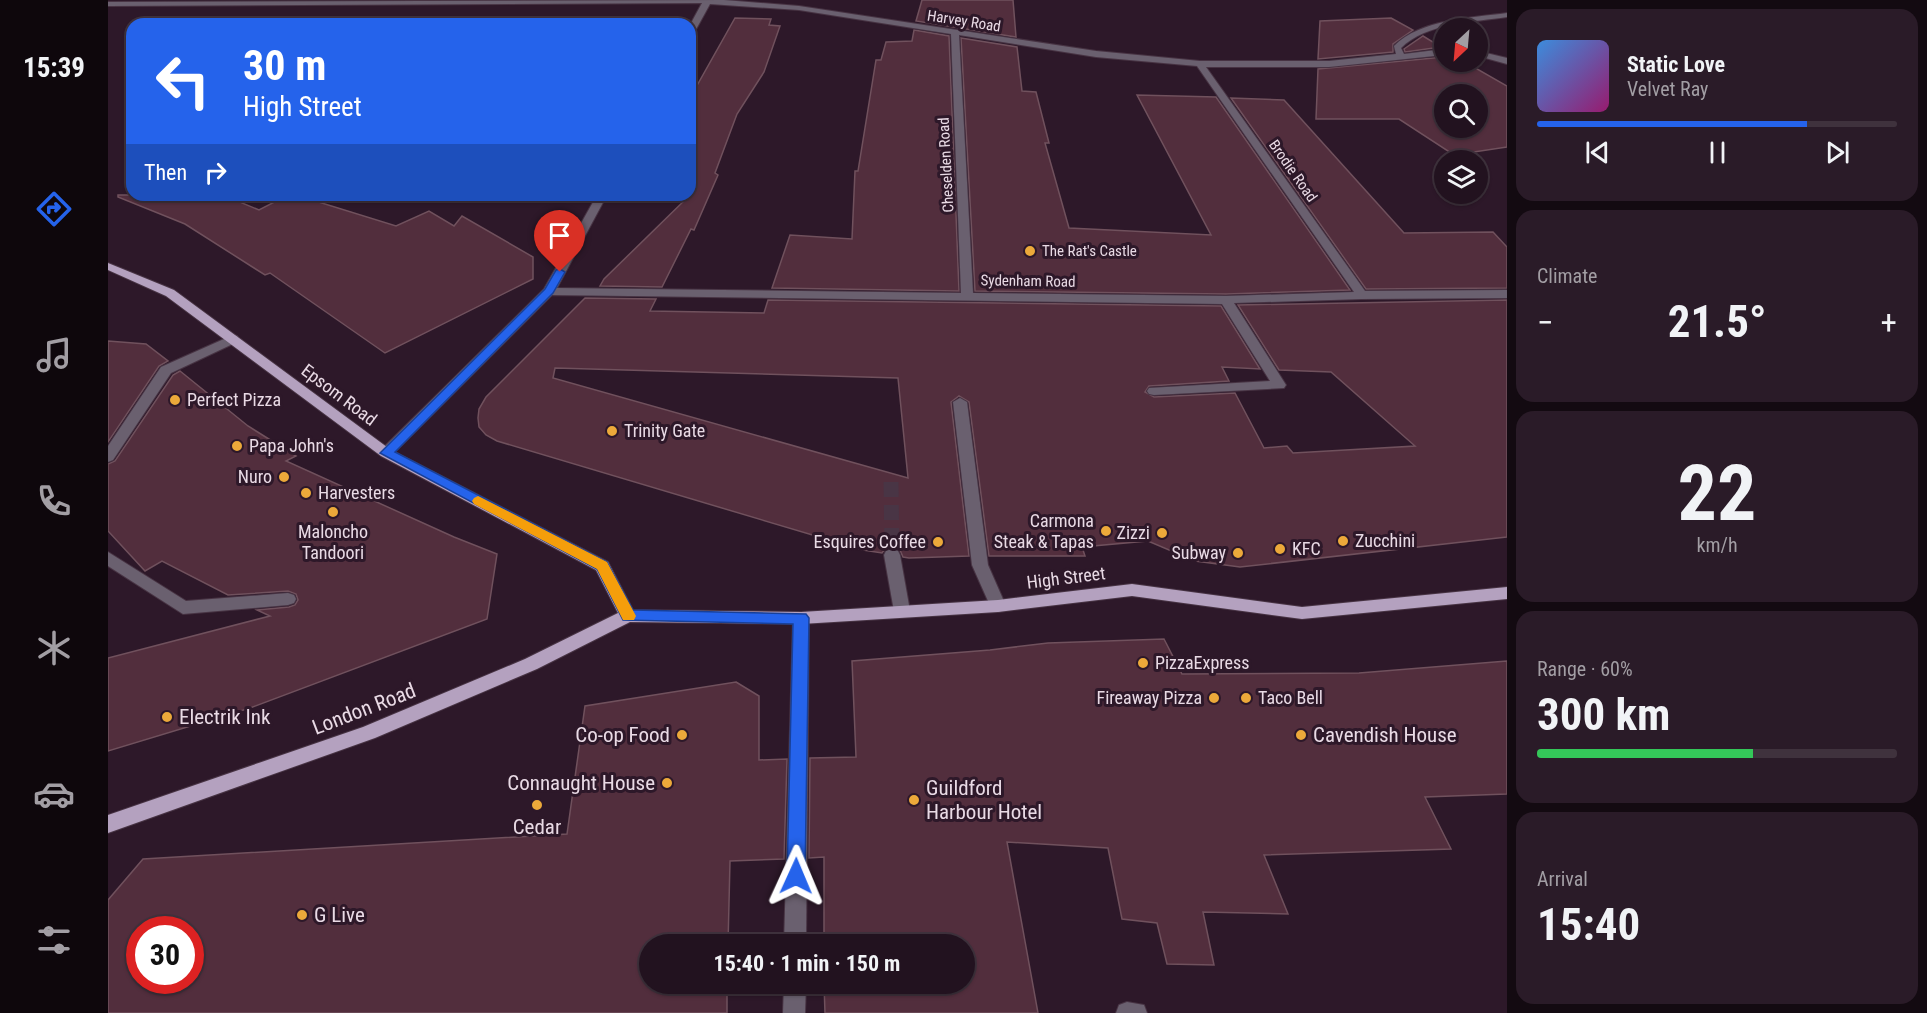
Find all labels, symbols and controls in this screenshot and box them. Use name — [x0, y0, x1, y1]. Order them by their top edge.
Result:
street label: Harvey Road — [926, 6, 1002, 36]
north arrow — [1434, 18, 1488, 72]
map controls — [1434, 18, 1488, 204]
text: 30 m — [243, 41, 326, 90]
icon: left — [144, 42, 222, 120]
text: 15:39 — [23, 52, 85, 84]
text: Static Love — [1627, 52, 1725, 77]
text: Velvet Ray — [1627, 77, 1708, 101]
button: search — [1434, 84, 1488, 138]
text: High Street — [243, 91, 362, 123]
street label: Cheselden Road — [935, 117, 957, 213]
icon: previous — [1581, 136, 1614, 169]
icon: pause — [1701, 136, 1734, 169]
icon: next — [1821, 136, 1854, 169]
street label: Brodie Road — [1265, 137, 1321, 205]
button: layers — [1434, 150, 1488, 204]
icon: right — [199, 156, 232, 189]
text: Then — [144, 160, 187, 185]
icon: directions — [33, 188, 75, 230]
pin — [534, 210, 585, 272]
icon: arrive — [543, 219, 576, 252]
place label: The Rat's Castle — [1042, 242, 1137, 260]
marker: The Rat's Castle — [1023, 244, 1037, 258]
text: Climate — [1537, 264, 1597, 288]
street label: Sydenham Road — [980, 271, 1076, 291]
text: 21.5° — [1668, 295, 1766, 348]
text: − — [1537, 303, 1554, 342]
text: + — [1881, 303, 1897, 342]
icon: music — [33, 334, 75, 376]
street label: Epsom Road — [297, 359, 381, 430]
place label: Perfect Pizza — [187, 389, 281, 410]
marker: Perfect Pizza — [168, 393, 182, 407]
place label: Trinity Gate — [624, 420, 705, 441]
marker: Trinity Gate — [605, 424, 619, 438]
place label: Papa John's — [249, 435, 334, 456]
marker: Papa John's — [230, 439, 244, 453]
text: 22 — [1678, 448, 1756, 539]
place label: Nuro — [238, 466, 272, 487]
marker: Nuro — [277, 470, 291, 484]
icon: phone — [33, 480, 75, 522]
place label: Harvesters — [318, 482, 395, 503]
marker: Harvesters — [299, 486, 313, 500]
marker: Maloncho Tandoori — [326, 505, 340, 519]
place label: Carmona Steak & Tapas — [994, 510, 1094, 552]
place label: Maloncho Tandoori — [298, 521, 368, 563]
place label: Zizzi — [1117, 522, 1150, 543]
marker: Carmona Steak & Tapas — [1099, 524, 1113, 538]
marker: Zizzi — [1155, 526, 1169, 540]
place label: Zucchini — [1355, 530, 1415, 551]
place label: Esquires Coffee — [814, 531, 926, 552]
text: km/h — [1696, 533, 1738, 557]
marker: Zucchini — [1336, 534, 1350, 548]
marker: Esquires Coffee — [931, 535, 945, 549]
place label: KFC — [1292, 538, 1321, 559]
place label: Subway — [1171, 542, 1226, 563]
marker: KFC — [1273, 542, 1287, 556]
marker: Subway — [1231, 546, 1245, 560]
street label: High Street — [1025, 562, 1107, 593]
icon: climate — [33, 627, 75, 669]
place label: PizzaExpress — [1155, 652, 1249, 673]
marker: PizzaExpress — [1136, 656, 1150, 670]
text: Range · 60% — [1537, 657, 1633, 681]
street label: London Road — [309, 678, 419, 740]
place label: Fireaway Pizza — [1096, 687, 1202, 708]
place label: Taco Bell — [1258, 687, 1323, 708]
text: 300 km — [1537, 688, 1670, 741]
marker: Fireaway Pizza — [1207, 691, 1221, 705]
marker: Taco Bell — [1239, 691, 1253, 705]
place label: Electrik Ink — [179, 705, 271, 729]
marker: Electrik Ink — [160, 710, 174, 724]
place label: Co-op Food — [575, 723, 670, 747]
place label: Cavendish House — [1313, 723, 1457, 747]
marker: Co-op Food — [675, 728, 689, 742]
marker: Cavendish House — [1294, 728, 1308, 742]
place label: Connaught House — [507, 771, 655, 795]
icon: car — [33, 773, 75, 815]
marker: Connaught House — [660, 776, 674, 790]
place label: Guildford Harbour Hotel — [926, 776, 1042, 824]
marker: Guildford Harbour Hotel — [907, 793, 921, 807]
marker: Cedar — [530, 798, 544, 812]
place label: Cedar — [513, 815, 561, 839]
position arrow — [764, 844, 828, 908]
text: Arrival — [1537, 867, 1588, 891]
text: 15:40 — [1537, 898, 1640, 951]
place label: G Live — [314, 903, 365, 927]
marker: G Live — [295, 908, 309, 922]
speed limit sign: 30 — [126, 916, 204, 994]
icon: filters — [33, 919, 75, 961]
text: 15:40 · 1 min · 150 m — [714, 951, 900, 976]

